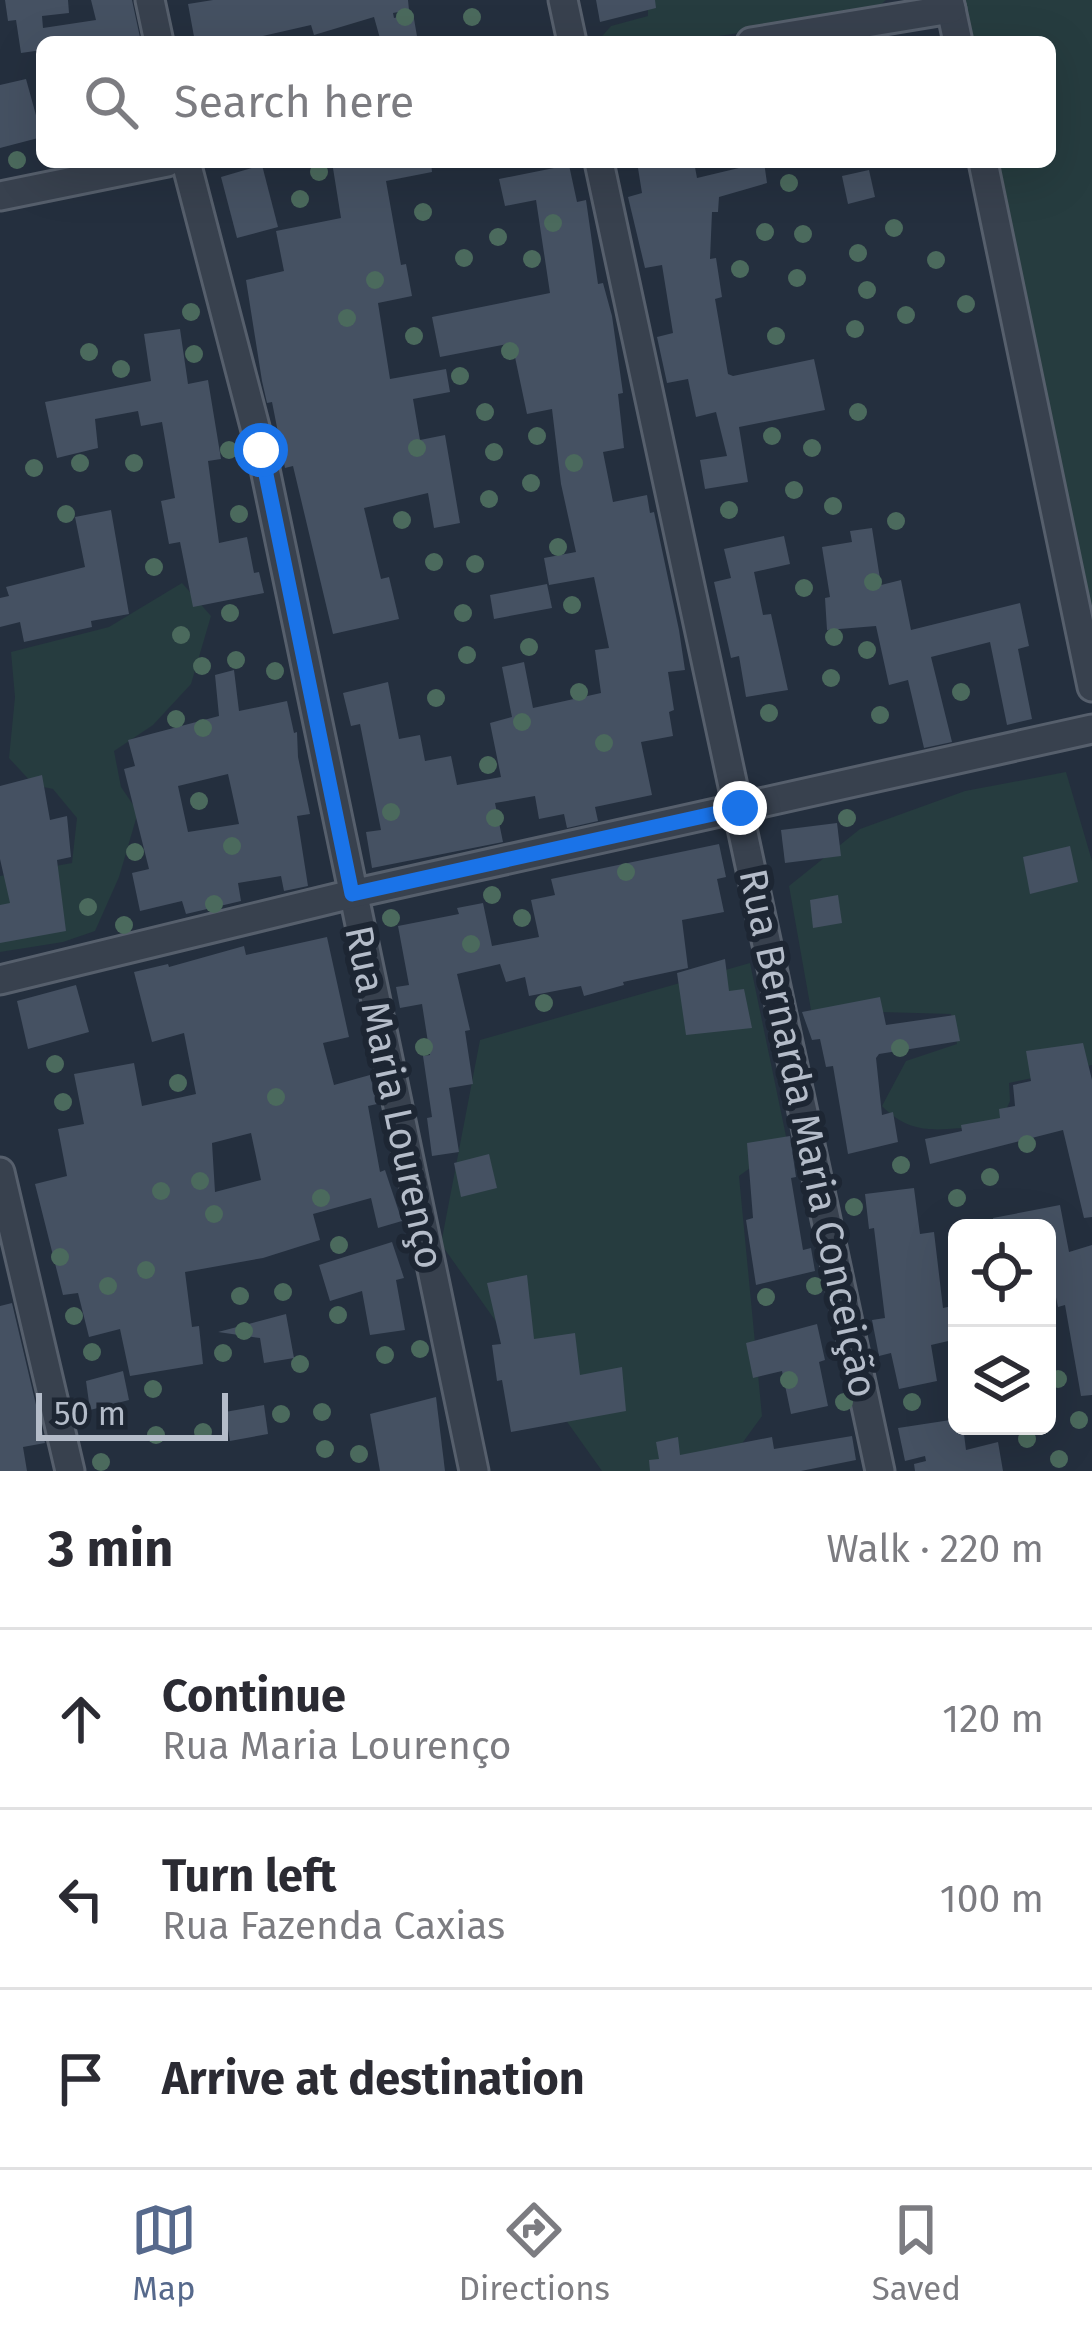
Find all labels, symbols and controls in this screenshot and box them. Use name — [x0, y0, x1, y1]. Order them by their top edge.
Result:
search box — [36, 36, 1056, 168]
icon: search — [78, 69, 144, 135]
text: Search here — [174, 75, 414, 129]
route start — [234, 423, 288, 477]
route end — [713, 781, 767, 835]
street label: Rua Bernarda Maria Conceição — [730, 865, 887, 1402]
street label: Rua Maria Lourenço — [335, 921, 453, 1273]
map controls — [948, 1219, 1056, 1435]
button: locate — [948, 1219, 1056, 1327]
button: layers — [948, 1327, 1056, 1435]
scale bar — [36, 1387, 228, 1440]
text: 50 m — [54, 1394, 126, 1434]
text: 3 min — [48, 1518, 174, 1580]
text: Walk · 220 m — [827, 1526, 1044, 1572]
text: Continue — [162, 1669, 346, 1723]
icon: ahead — [48, 1686, 114, 1752]
text: 120 m — [942, 1696, 1044, 1742]
text: Rua Maria Lourenço — [162, 1723, 512, 1769]
text: Turn left — [162, 1849, 336, 1903]
icon: left — [48, 1866, 114, 1932]
text: 100 m — [940, 1876, 1044, 1922]
text: Rua Fazenda Caxias — [162, 1903, 505, 1949]
icon: arrive — [48, 2046, 114, 2112]
text: Arrive at destination — [162, 2052, 585, 2106]
tab: Map — [131, 2197, 197, 2309]
tab: Directions — [459, 2197, 610, 2309]
tab: Saved — [872, 2197, 961, 2309]

